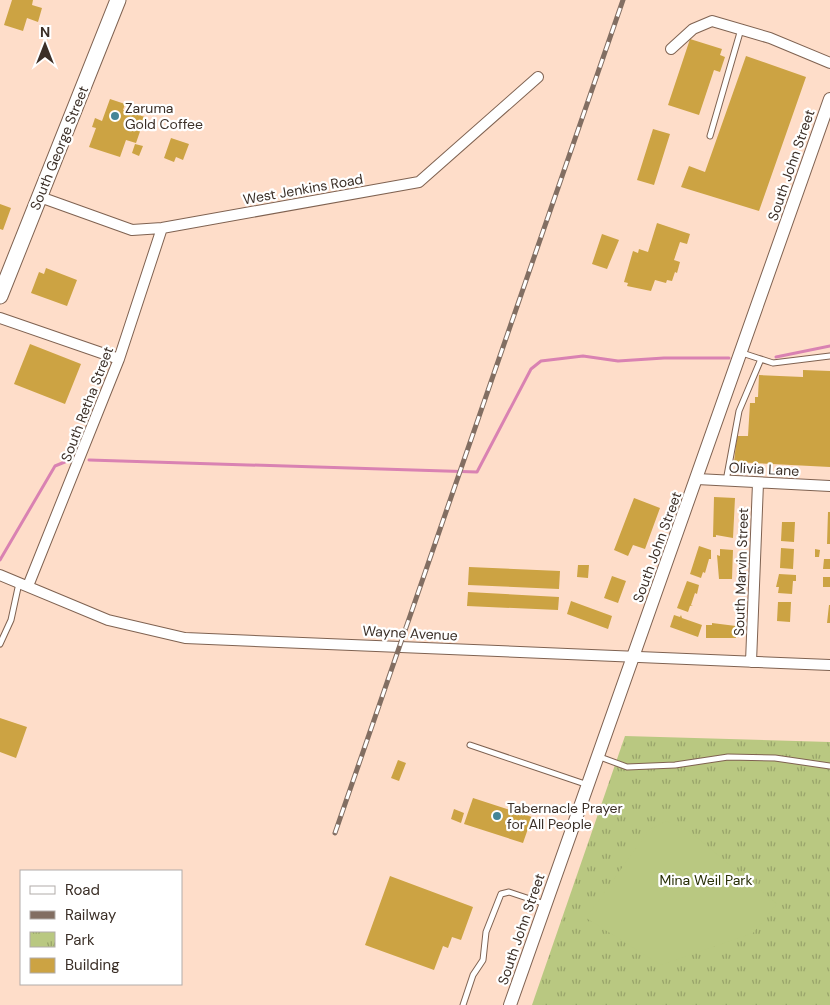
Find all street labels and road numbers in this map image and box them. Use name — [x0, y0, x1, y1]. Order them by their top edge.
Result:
street label: South George Street — [26, 83, 92, 213]
street label: South John Street — [764, 107, 818, 223]
street label: West Jenkins Road — [242, 170, 364, 208]
street label: South Retha Street — [57, 344, 117, 464]
street label: Olivia Lane — [728, 458, 800, 480]
street label: South John Street — [629, 489, 685, 605]
street label: South Marvin Street — [730, 507, 752, 637]
street label: Wayne Avenue — [362, 622, 458, 644]
street label: South John Street — [494, 871, 548, 987]

